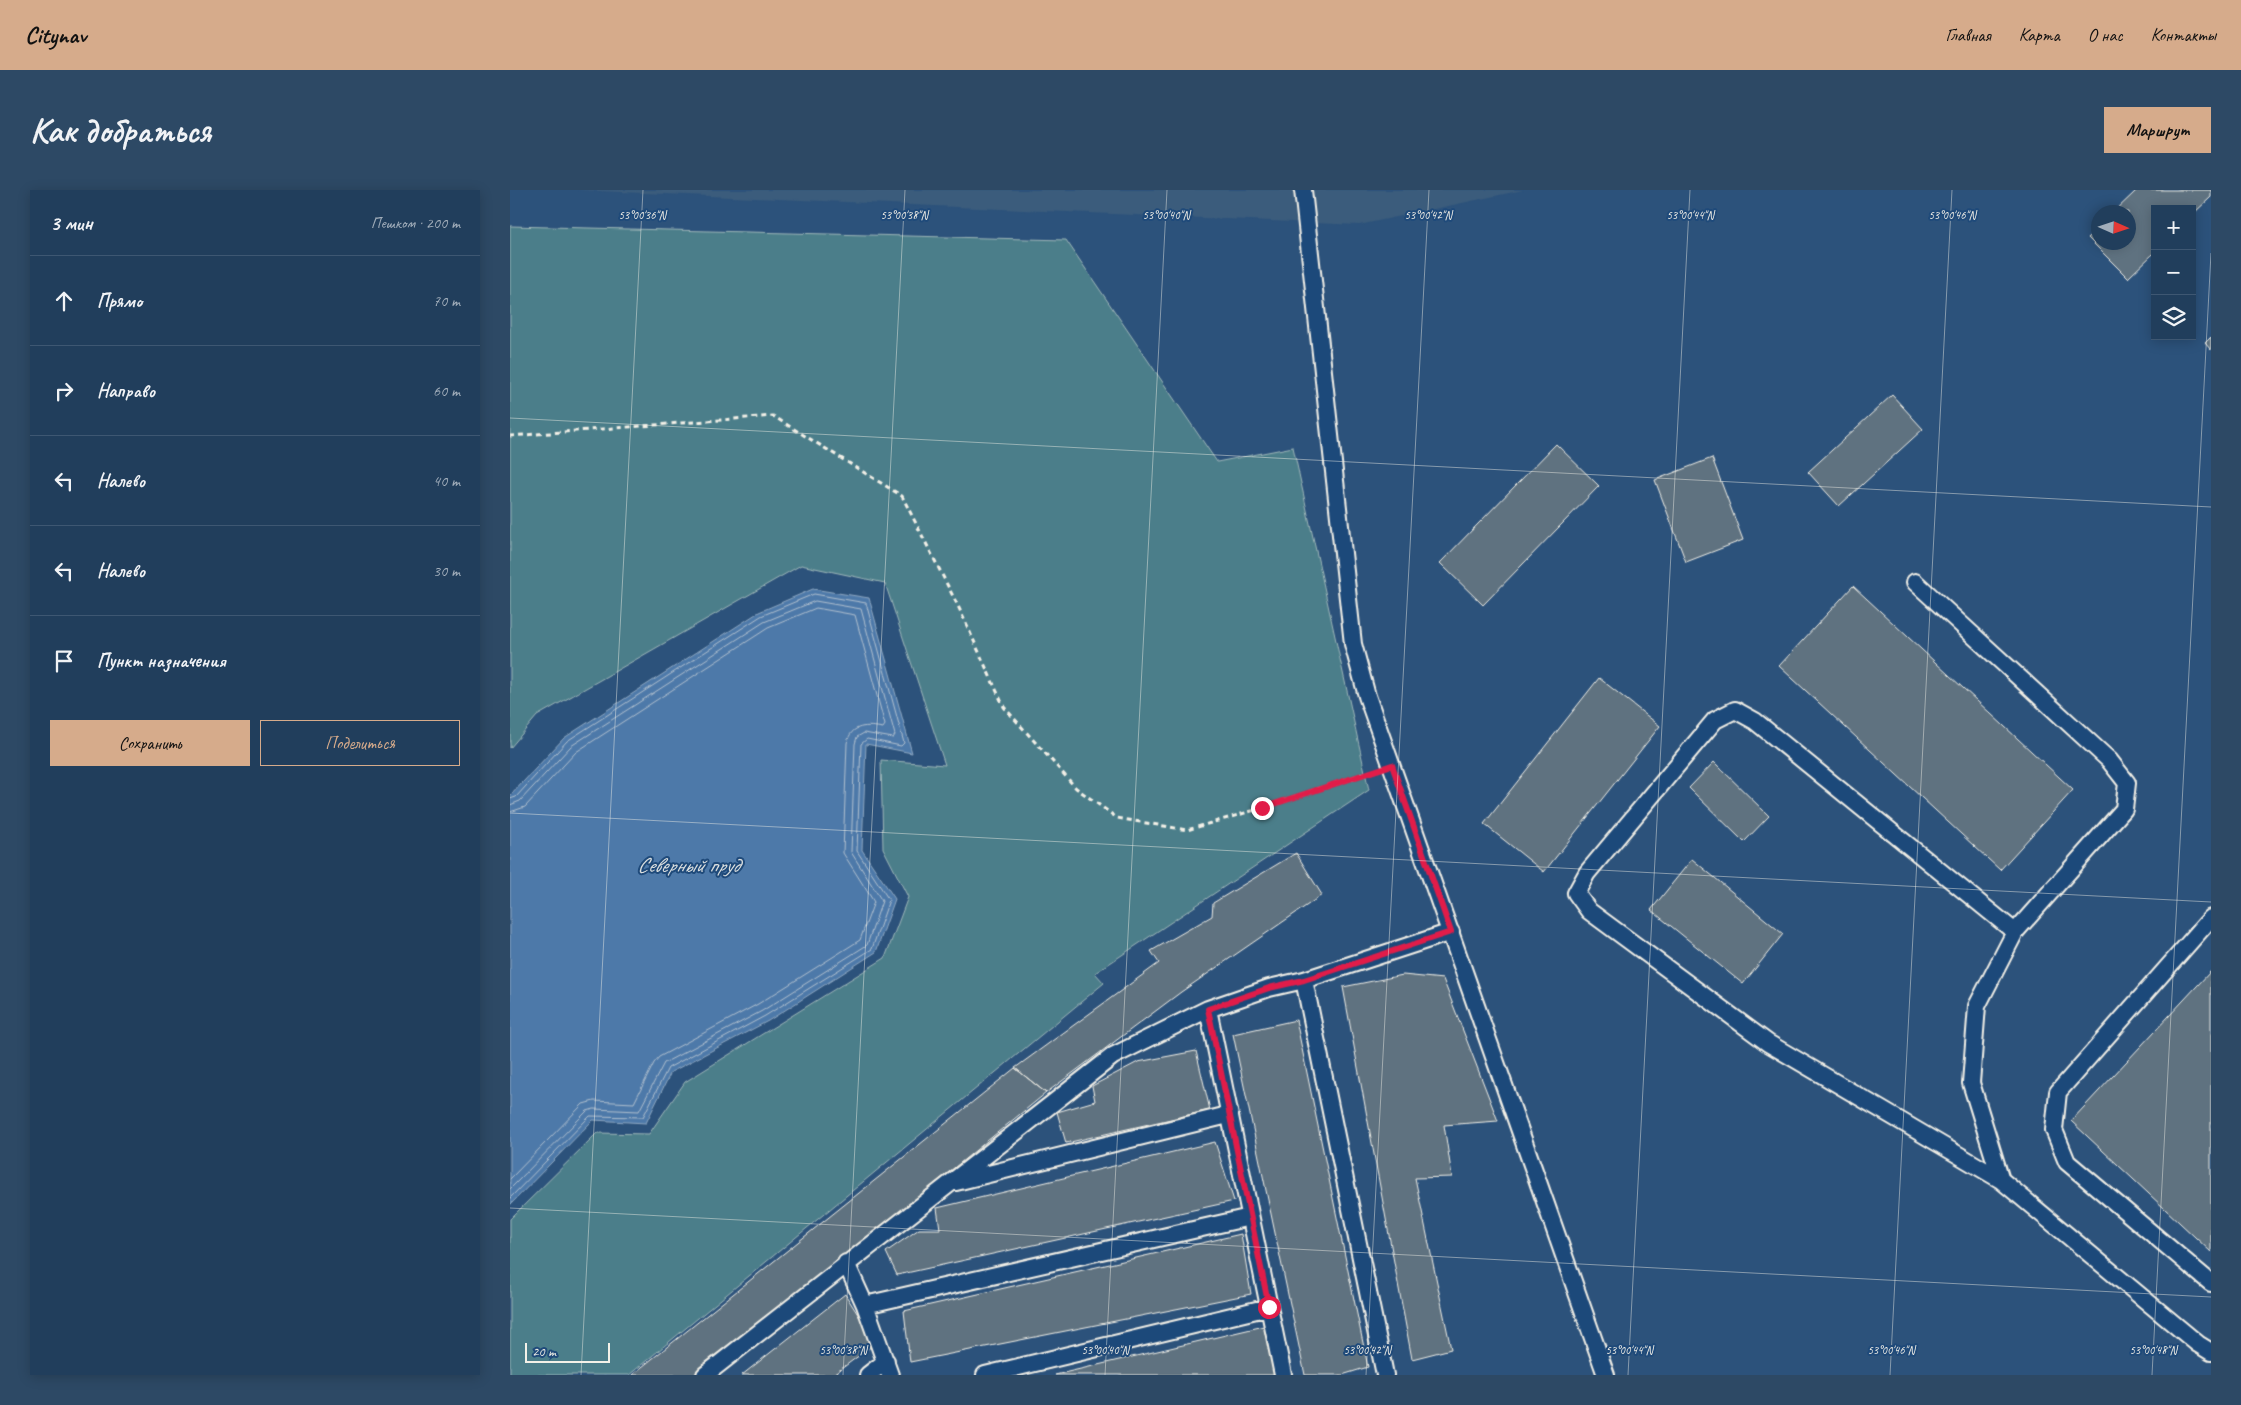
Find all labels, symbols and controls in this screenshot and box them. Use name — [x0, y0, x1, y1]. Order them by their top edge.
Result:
text: Citynav — [25, 20, 86, 50]
text: Главная — [1946, 24, 1991, 46]
text: Карта — [2019, 24, 2060, 46]
text: О нас — [2088, 24, 2123, 46]
text: Контакты — [2151, 24, 2216, 46]
button: Маршрут — [2104, 107, 2211, 153]
text: Как добраться — [30, 108, 211, 153]
north arrow — [2091, 205, 2136, 250]
map controls — [2151, 205, 2196, 340]
button: + — [2151, 205, 2196, 250]
text: 53°00'36"N — [618, 207, 667, 223]
text: 53°00'38"N — [880, 207, 929, 223]
text: 53°00'40"N — [1142, 207, 1191, 223]
text: 53°00'42"N — [1404, 207, 1453, 223]
text: 53°00'44"N — [1666, 207, 1715, 223]
text: 53°00'46"N — [1928, 207, 1977, 223]
text: 3 мин — [50, 210, 93, 236]
text: Пешком · 200 m — [371, 213, 460, 233]
button: − — [2151, 250, 2196, 295]
icon: ahead — [50, 287, 78, 315]
text: Прямо — [97, 289, 142, 313]
text: 70 m — [433, 291, 460, 311]
button: layers — [2151, 295, 2196, 340]
icon: right — [50, 377, 78, 405]
text: Направо — [97, 379, 155, 403]
text: 60 m — [433, 381, 460, 401]
icon: left — [50, 467, 78, 495]
text: Налево — [97, 469, 145, 493]
text: 40 m — [433, 471, 460, 491]
icon: left — [50, 557, 78, 585]
text: Налево — [97, 559, 145, 583]
text: 30 m — [433, 561, 460, 581]
icon: arrive — [50, 647, 78, 675]
text: Пункт назначения — [97, 649, 226, 673]
button: Сохранить — [50, 720, 250, 766]
button: Поделиться — [260, 720, 460, 766]
route end — [1251, 797, 1274, 820]
water label: Северный пруд — [637, 852, 744, 878]
route start — [1258, 1296, 1281, 1319]
scale bar — [525, 1340, 610, 1363]
text: 53°00'38"N — [819, 1342, 868, 1358]
text: 53°00'40"N — [1081, 1342, 1130, 1358]
text: 53°00'42"N — [1343, 1342, 1392, 1358]
text: 53°00'44"N — [1605, 1342, 1654, 1358]
text: 53°00'46"N — [1867, 1342, 1916, 1358]
text: 53°00'48"N — [2129, 1342, 2178, 1358]
text: 20 m — [532, 1343, 556, 1360]

